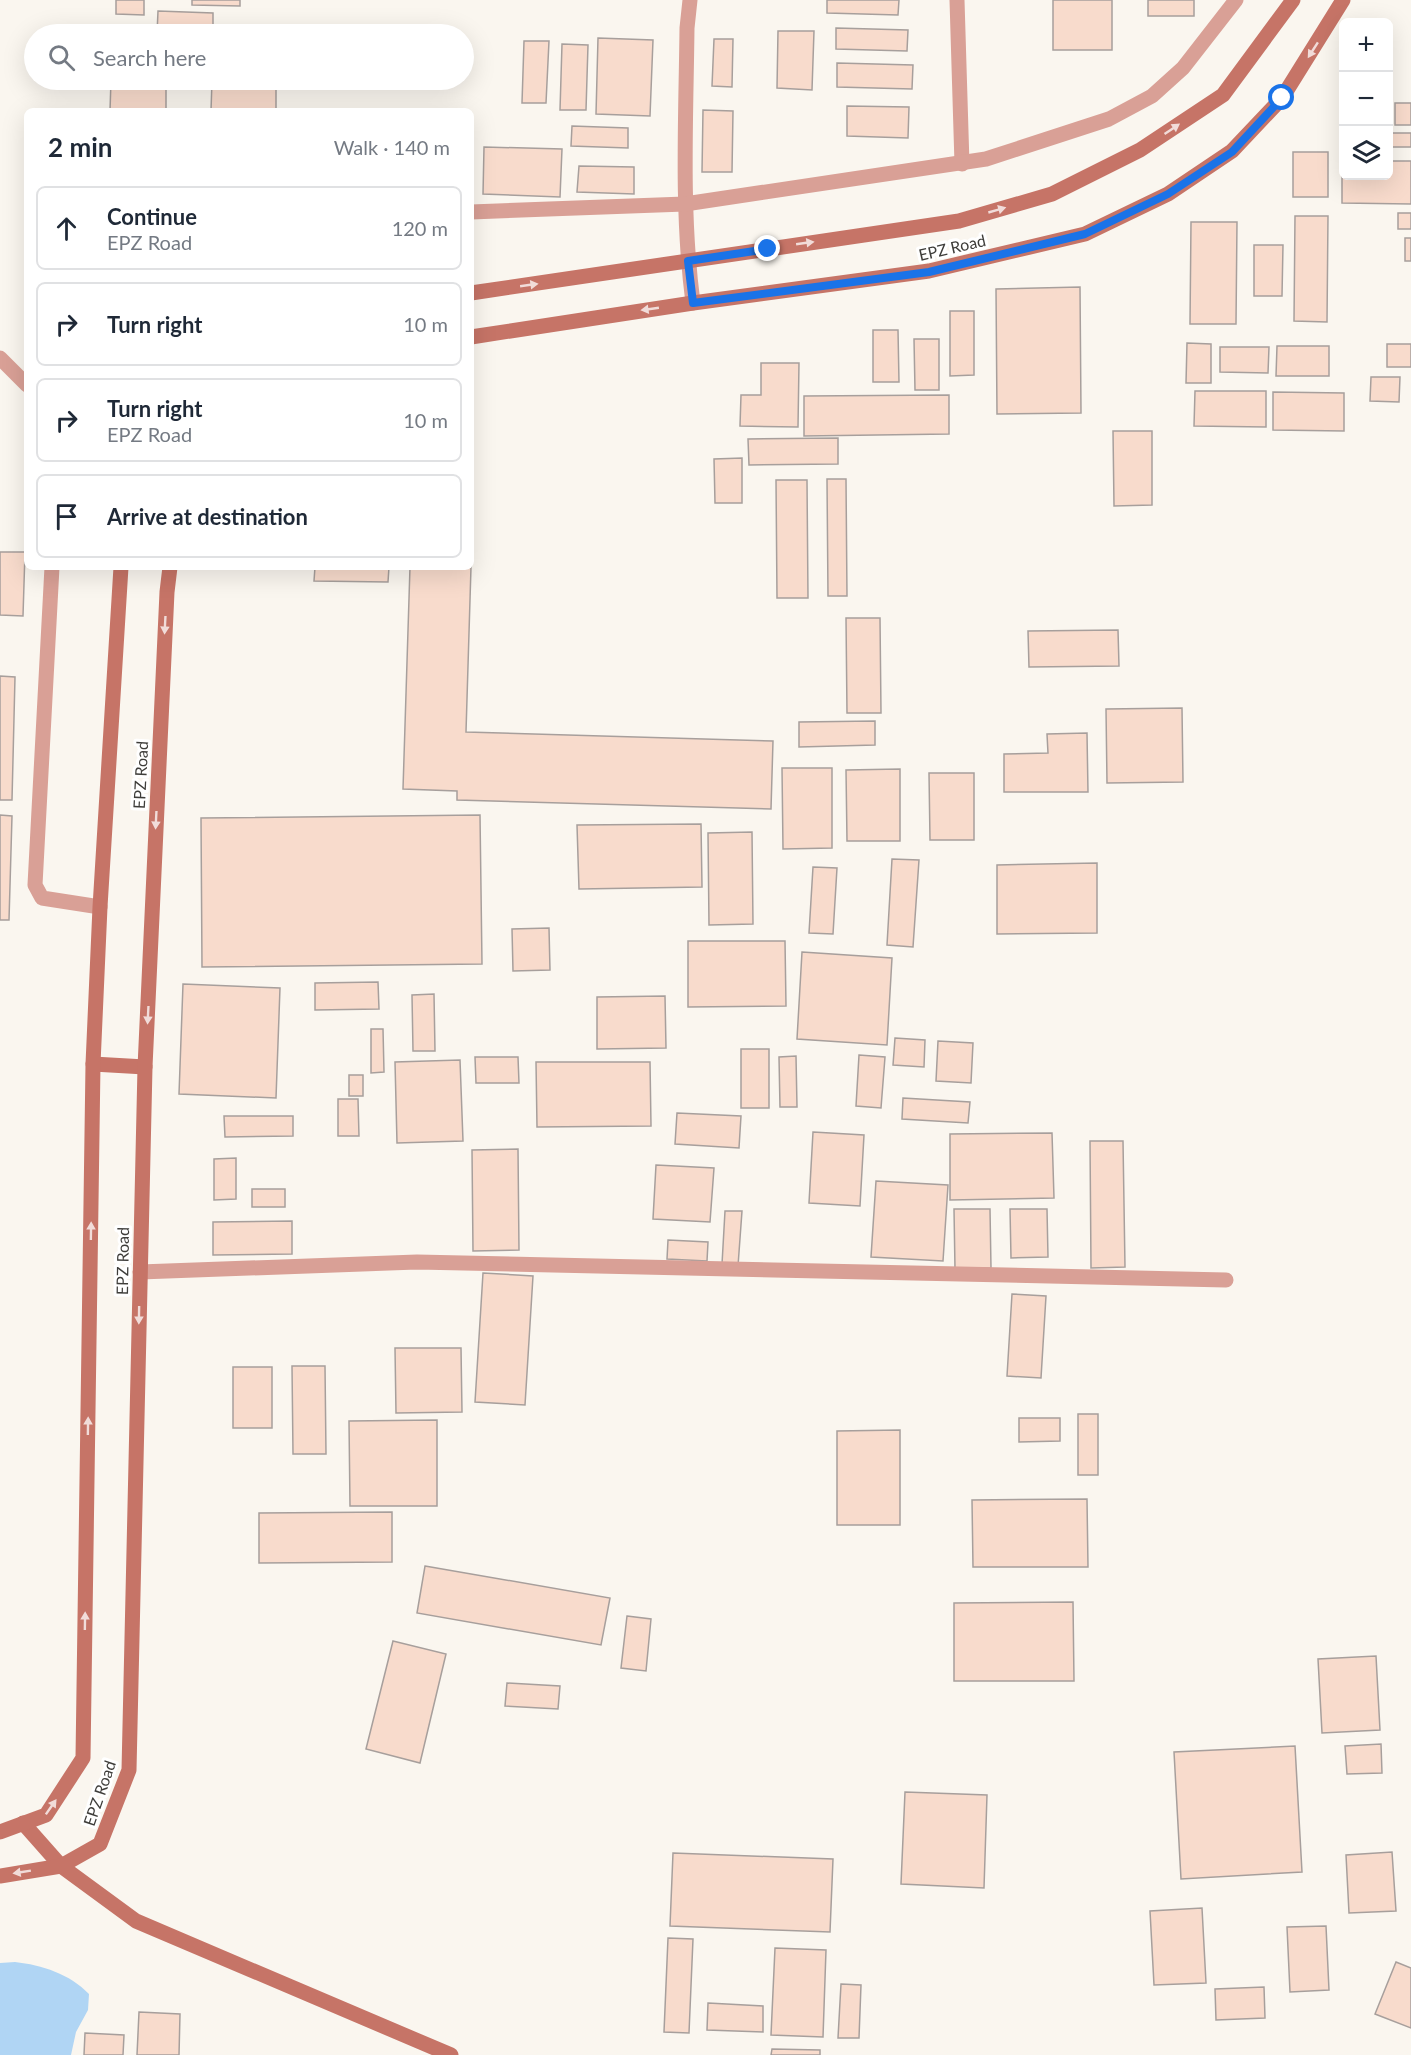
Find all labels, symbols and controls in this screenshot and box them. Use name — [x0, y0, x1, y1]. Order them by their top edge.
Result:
map controls — [1339, 18, 1393, 180]
button: + — [1339, 18, 1393, 72]
search box — [24, 24, 474, 90]
icon: search — [45, 41, 78, 74]
one-way arrow — [1308, 42, 1319, 58]
text: Search here — [93, 44, 206, 71]
button: − — [1339, 72, 1393, 126]
route start — [1268, 84, 1294, 110]
one-way arrow — [1164, 123, 1181, 134]
button: layers — [1339, 126, 1393, 180]
text: 2 min — [48, 131, 112, 163]
text: Walk · 140 m — [334, 135, 450, 159]
text: Continue — [107, 203, 197, 230]
one-way arrow — [988, 205, 1006, 214]
icon: ahead — [50, 212, 83, 245]
text: 120 m — [392, 216, 448, 240]
text: EPZ Road — [107, 230, 192, 254]
street label: EPZ Road — [917, 230, 987, 264]
route end — [754, 235, 780, 261]
one-way arrow — [795, 239, 814, 248]
one-way arrow — [519, 280, 538, 289]
one-way arrow — [640, 305, 659, 314]
icon: right — [50, 308, 83, 341]
text: Turn right — [107, 311, 202, 338]
text: 10 m — [403, 312, 448, 336]
text: Turn right — [107, 395, 202, 422]
icon: right — [50, 404, 83, 437]
text: 10 m — [403, 408, 448, 432]
text: EPZ Road — [107, 422, 192, 446]
icon: arrive — [50, 500, 83, 533]
text: Arrive at destination — [107, 503, 308, 530]
one-way arrow — [161, 616, 170, 635]
street label: EPZ Road — [129, 741, 151, 809]
one-way arrow — [152, 811, 161, 830]
one-way arrow — [143, 1005, 152, 1024]
one-way arrow — [86, 1222, 96, 1241]
street label: EPZ Road — [112, 1227, 132, 1295]
one-way arrow — [134, 1305, 143, 1324]
one-way arrow — [83, 1417, 93, 1436]
one-way arrow — [80, 1612, 90, 1631]
street label: EPZ Road — [79, 1758, 119, 1828]
one-way arrow — [45, 1799, 57, 1815]
one-way arrow — [12, 1868, 31, 1877]

